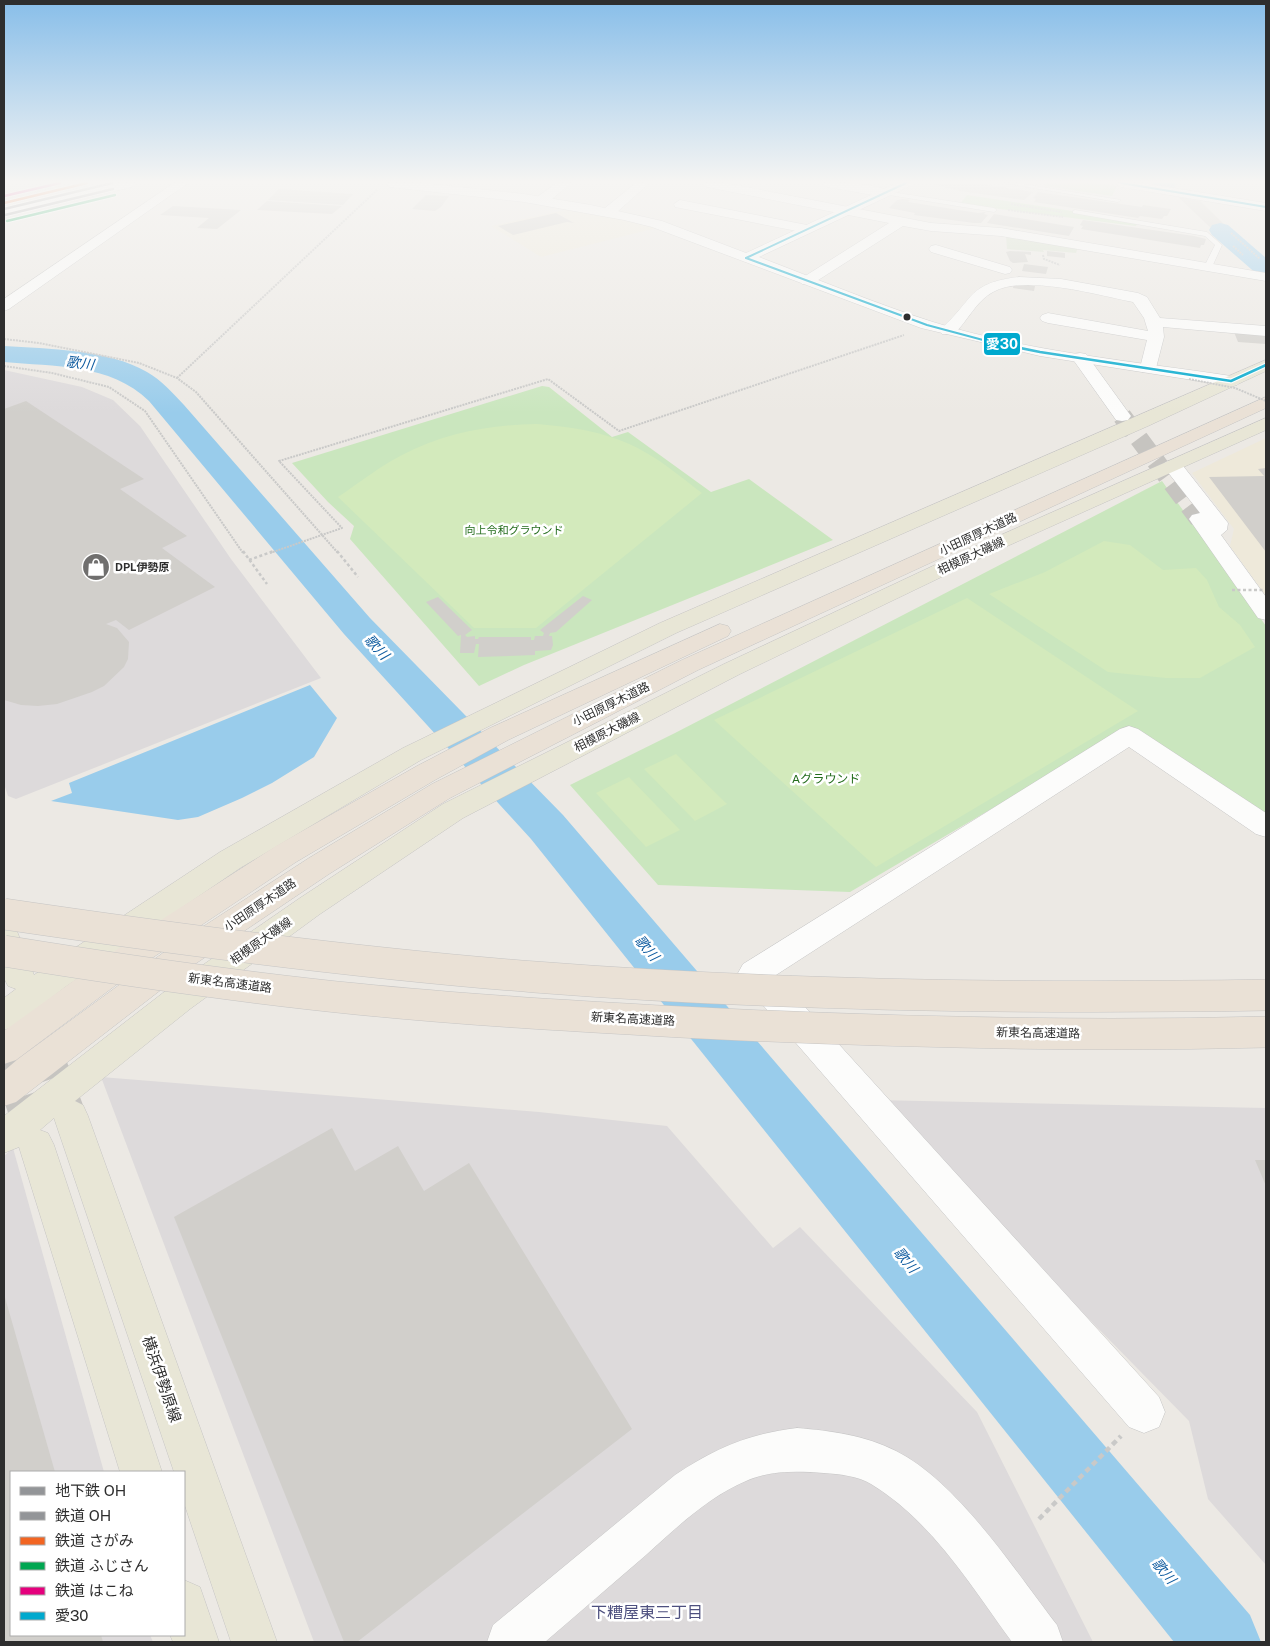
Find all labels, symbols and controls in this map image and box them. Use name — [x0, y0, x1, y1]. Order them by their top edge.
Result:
unlabelled marker — [902, 312, 912, 322]
line badge: 愛30 — [983, 332, 1021, 356]
text: 愛30 — [986, 336, 1018, 352]
water label: 歌川 — [65, 353, 97, 373]
street label: 小田原厚木道路 — [937, 510, 1019, 558]
park label: 向上令和グラウンド — [465, 524, 564, 536]
street label: 相模原大磯線 — [935, 534, 1007, 578]
shop icon: DPL伊勢原 — [81, 552, 111, 582]
place label: DPL伊勢原 — [115, 561, 169, 573]
water label: 歌川 — [362, 631, 394, 664]
street label: 小田原厚木道路 — [570, 679, 652, 729]
street label: 相模原大磯線 — [572, 709, 642, 755]
park label: Aグラウンド — [792, 772, 860, 786]
street label: 小田原厚木道路 — [221, 876, 299, 934]
street label: 相模原大磯線 — [227, 915, 295, 967]
water label: 歌川 — [632, 932, 663, 965]
street label: 新東名高速道路 — [187, 971, 273, 995]
street label: 新東名高速道路 — [591, 1010, 675, 1028]
street label: 新東名高速道路 — [996, 1025, 1080, 1041]
water label: 歌川 — [891, 1244, 922, 1277]
street label: 横浜伊勢原線 — [139, 1334, 185, 1424]
legend — [10, 1471, 185, 1636]
text: 地下鉄 OH — [55, 1482, 126, 1499]
text: 鉄道 OH — [55, 1507, 111, 1524]
text: 鉄道 さがみ — [55, 1532, 134, 1549]
water label: 歌川 — [1149, 1555, 1180, 1588]
text: 鉄道 ふじさん — [55, 1557, 149, 1574]
text: 鉄道 はこね — [55, 1582, 134, 1599]
district label: 下糟屋東三丁目 — [591, 1603, 703, 1622]
text: 愛30 — [55, 1607, 89, 1624]

